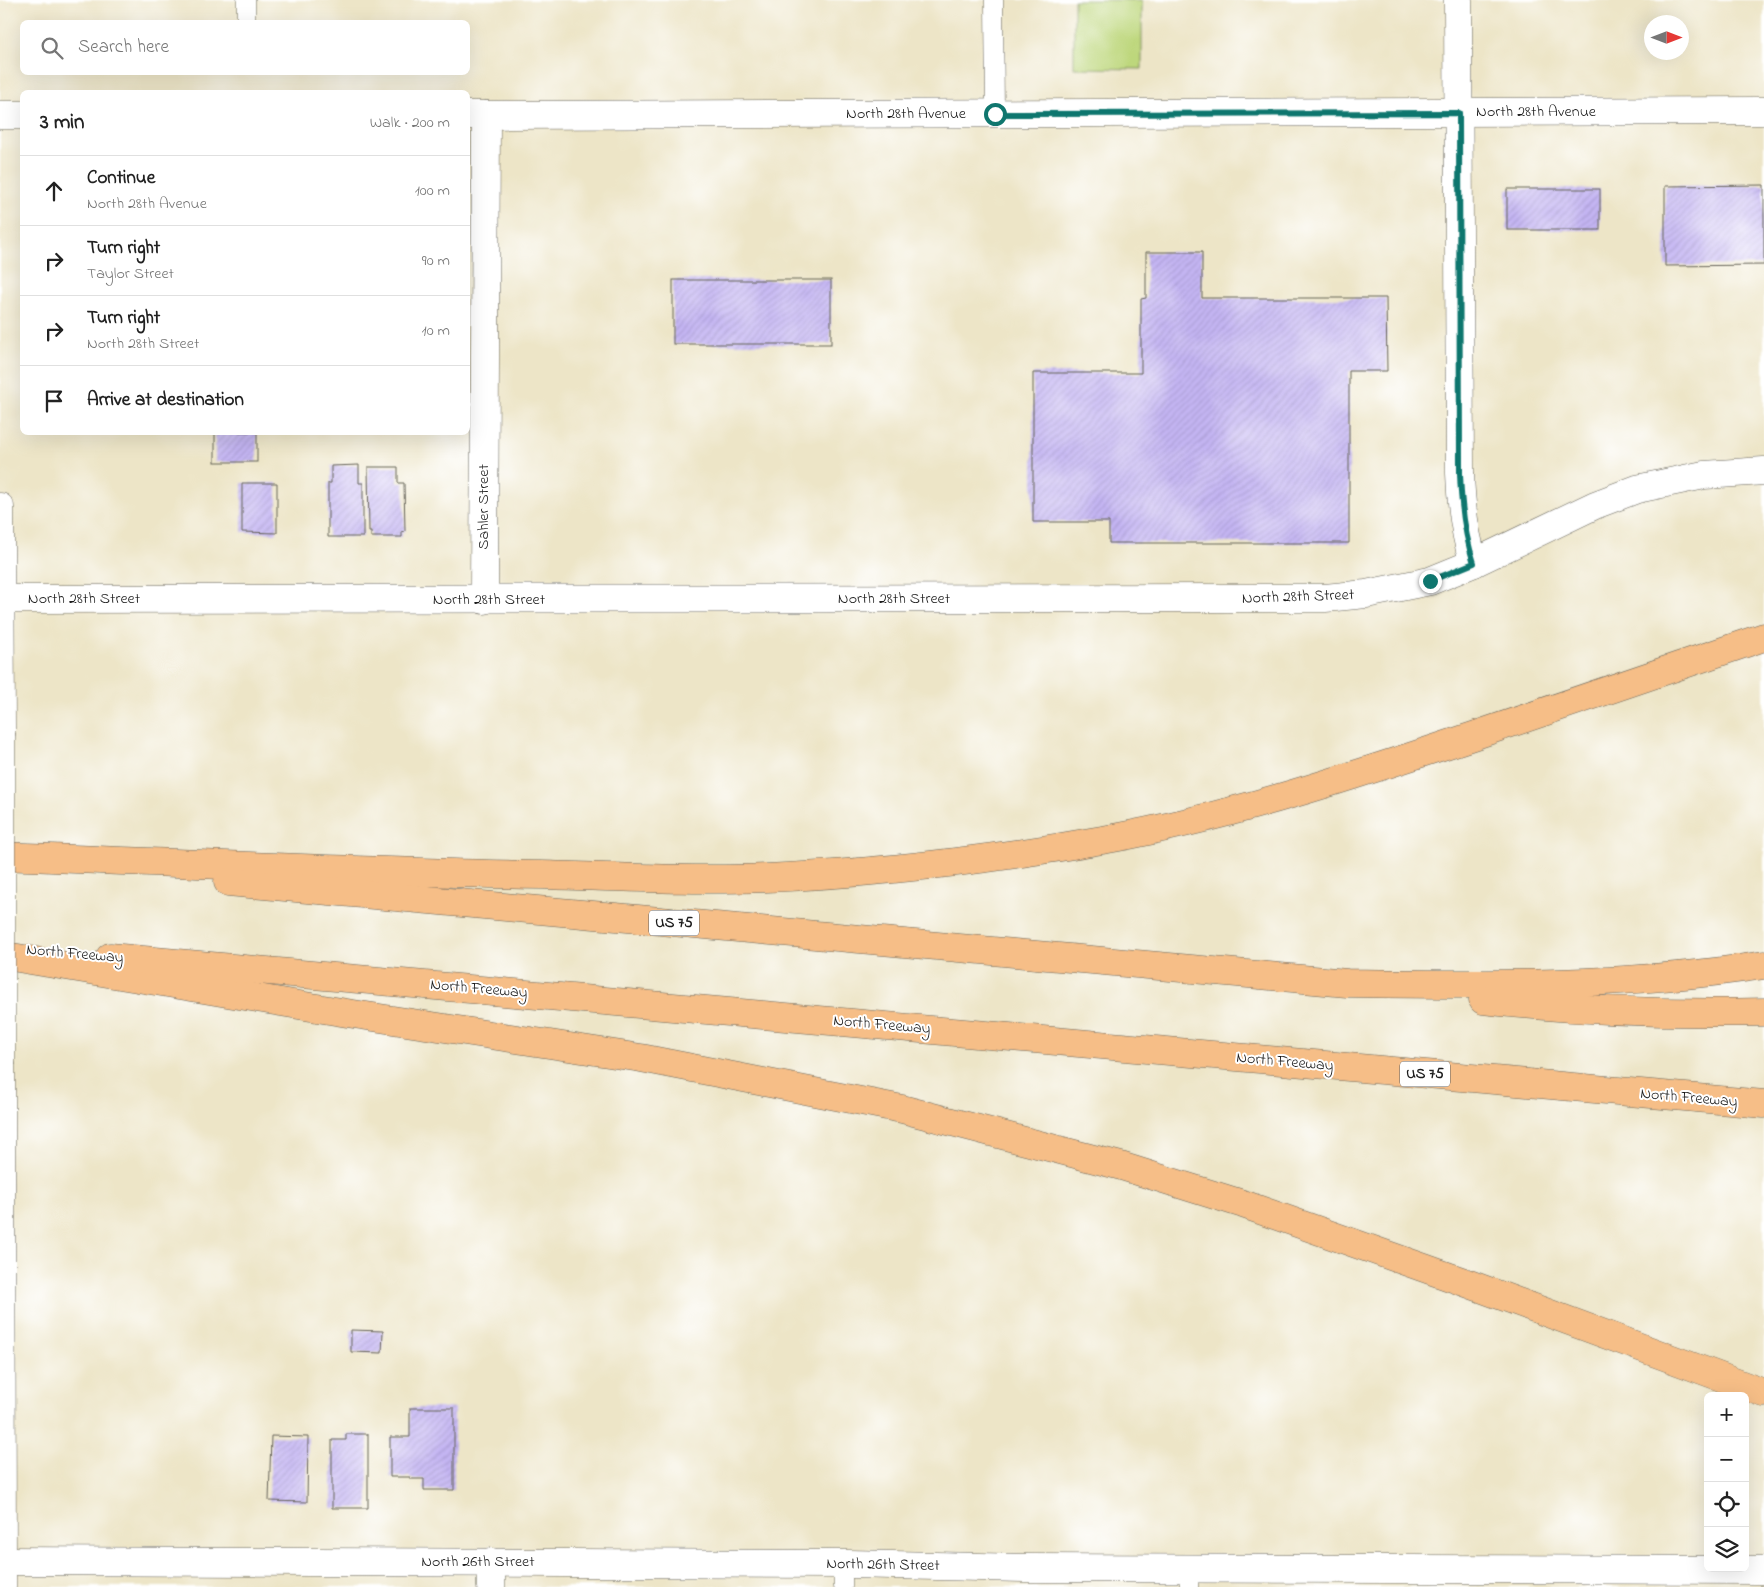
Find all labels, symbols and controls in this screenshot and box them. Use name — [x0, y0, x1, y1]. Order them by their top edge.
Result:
north arrow — [1644, 15, 1689, 60]
search box — [20, 20, 470, 75]
icon: search — [38, 34, 66, 62]
text: Search here — [78, 34, 169, 61]
street label: North 28th Avenue — [1476, 100, 1597, 124]
street label: North 28th Avenue — [846, 102, 967, 126]
route start — [984, 103, 1007, 126]
text: 3 min — [40, 108, 84, 138]
text: Walk · 200 m — [370, 111, 450, 135]
text: Continue — [87, 165, 155, 192]
icon: ahead — [40, 177, 68, 205]
text: 100 m — [415, 179, 450, 203]
text: North 28th Avenue — [87, 192, 207, 216]
text: Turn right — [87, 235, 160, 262]
icon: right — [40, 247, 68, 275]
text: 90 m — [422, 249, 450, 273]
text: Taylor Street — [87, 262, 174, 286]
text: Turn right — [87, 305, 160, 332]
icon: right — [40, 317, 68, 345]
text: 10 m — [422, 319, 450, 343]
text: North 28th Street — [87, 332, 199, 356]
icon: arrive — [40, 387, 68, 415]
text: Arrive at destination — [87, 387, 244, 414]
street label: Sahler Street — [472, 464, 496, 550]
route end — [1419, 570, 1442, 593]
street label: North 28th Street — [1241, 583, 1355, 611]
street label: North 28th Street — [28, 587, 141, 611]
street label: North 28th Street — [838, 587, 951, 611]
street label: North 28th Street — [433, 588, 546, 612]
road number: US 75 — [649, 910, 699, 936]
street label: North Freeway — [25, 938, 125, 970]
street label: North Freeway — [429, 973, 529, 1005]
street label: North Freeway — [832, 1009, 932, 1041]
street label: North Freeway — [1235, 1046, 1335, 1078]
road number: US 75 — [1400, 1062, 1450, 1086]
street label: North Freeway — [1639, 1082, 1739, 1114]
map controls — [1704, 1392, 1749, 1572]
button: + — [1704, 1392, 1749, 1437]
button: − — [1704, 1437, 1749, 1482]
button: locate — [1704, 1482, 1749, 1527]
button: layers — [1704, 1527, 1749, 1572]
street label: North 26th Street — [421, 1550, 535, 1574]
street label: North 26th Street — [826, 1552, 940, 1578]

